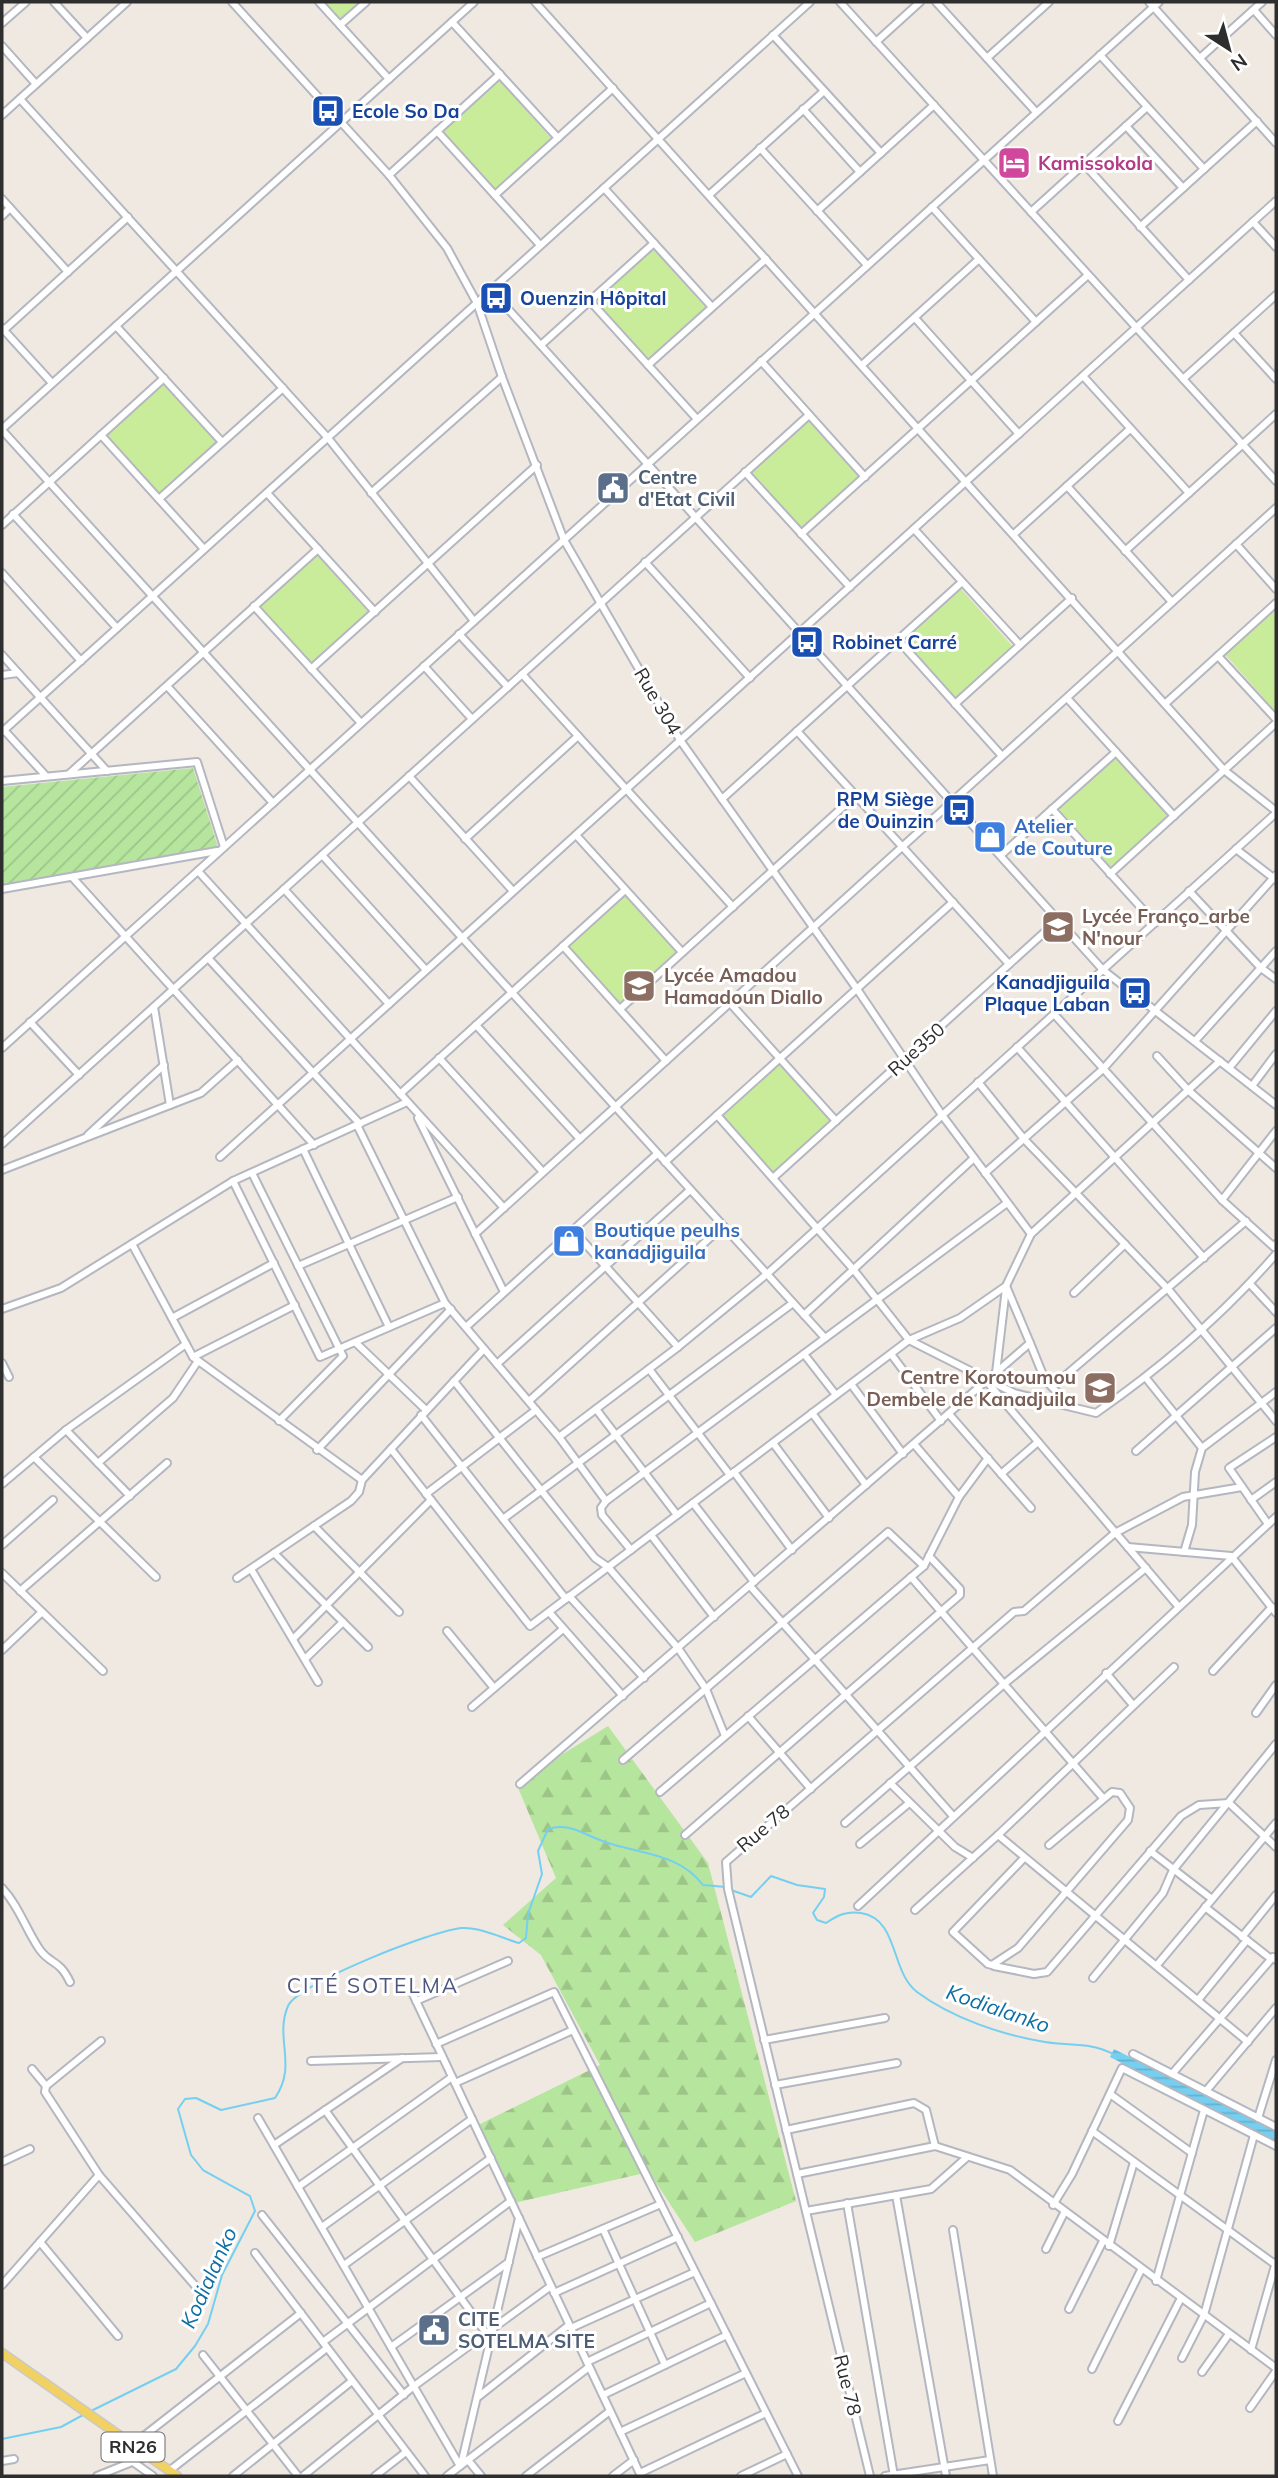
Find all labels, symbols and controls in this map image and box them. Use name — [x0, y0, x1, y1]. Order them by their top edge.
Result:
north arrow — [1194, 14, 1264, 84]
text: N — [1226, 49, 1252, 77]
bus stop icon: Ecole So Da — [309, 92, 347, 130]
place label: Ecole So Da — [352, 99, 459, 123]
hotel icon: Kamissokola — [995, 144, 1033, 182]
place label: Kamissokola — [1038, 151, 1153, 175]
bus stop icon: Ouenzin Hôpital — [477, 279, 515, 317]
place label: Ouenzin Hôpital — [520, 286, 666, 310]
place label: Centre d'Etat Civil — [638, 465, 735, 511]
public building icon: Centre d'Etat Civil — [594, 469, 632, 507]
bus stop icon: Robinet Carré — [788, 623, 826, 661]
place label: Robinet Carré — [832, 630, 957, 654]
street label: Rue 304 — [629, 663, 687, 739]
place label: RPM Siège de Ouinzin — [836, 787, 934, 833]
bus stop icon: RPM Siège de Ouinzin — [940, 791, 978, 829]
place label: Atelier de Couture — [1014, 814, 1113, 860]
shop icon: Atelier de Couture — [971, 818, 1009, 856]
place label: Lycée Franço_arbe N'nour — [1082, 904, 1250, 950]
school or university icon: Lycée Franço_arbe N'nour — [1039, 908, 1077, 946]
place label: Lycée Amadou Hamadoun Diallo — [664, 963, 823, 1009]
school or university icon: Lycée Amadou Hamadoun Diallo — [620, 967, 658, 1005]
place label: Kanadjiguila Plaque Laban — [984, 970, 1110, 1016]
bus stop icon: Kanadjiguila Plaque Laban — [1116, 974, 1154, 1012]
street label: Rue350 — [882, 1017, 950, 1081]
place label: Boutique peulhs kanadjiguila — [594, 1218, 740, 1264]
shop icon: Boutique peulhs kanadjiguila — [550, 1222, 588, 1260]
place label: Centre Korotoumou Dembele de Kanadjuila — [866, 1365, 1076, 1411]
school or university icon: Centre Korotoumou Dembele de Kanadjuila — [1081, 1369, 1119, 1407]
street label: Rue 78 — [731, 1799, 795, 1857]
district label: CITÉ SOTELMA — [287, 1972, 459, 1998]
water label: Kodialanko — [943, 1978, 1053, 2038]
water label: Kodialanko — [174, 2223, 242, 2332]
place label: CITE SOTELMA SITE — [458, 2307, 595, 2353]
public building icon: CITE SOTELMA SITE — [415, 2311, 453, 2349]
street label: Rue 78 — [829, 2352, 867, 2418]
road number: RN26 — [102, 2432, 164, 2462]

